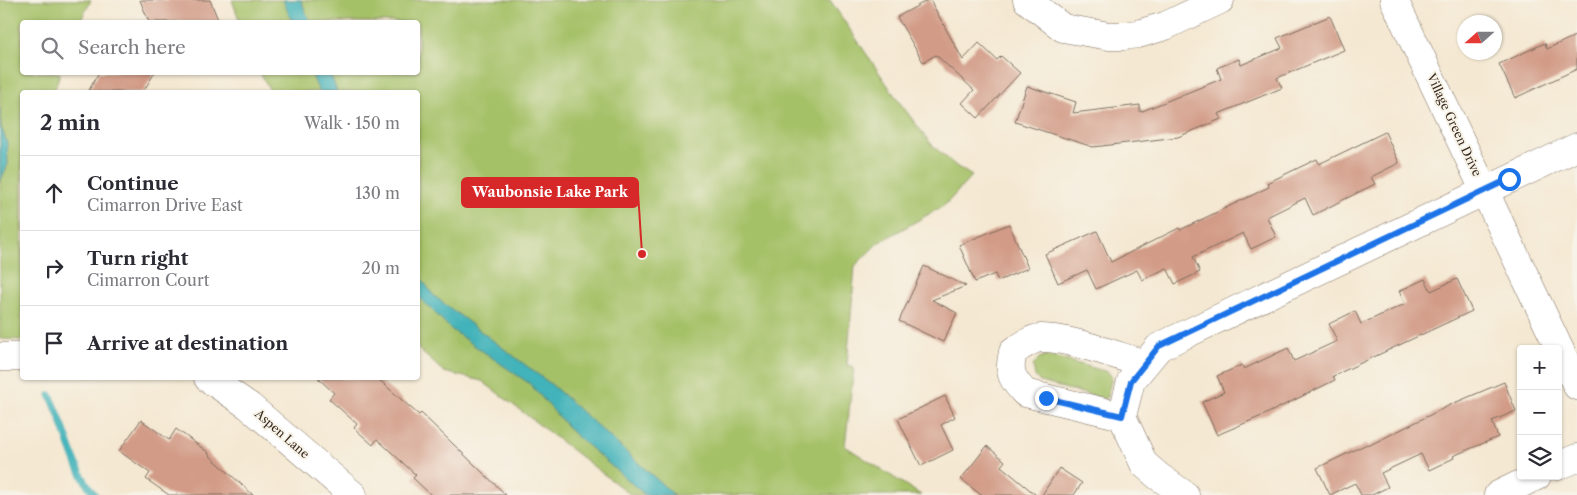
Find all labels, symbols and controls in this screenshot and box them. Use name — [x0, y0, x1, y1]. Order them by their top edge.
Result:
north arrow — [1457, 15, 1502, 60]
search box — [20, 20, 420, 75]
icon: search — [38, 34, 66, 62]
text: Search here — [78, 36, 186, 59]
street label: Village Green Drive — [1424, 70, 1485, 179]
text: 2 min — [40, 110, 100, 135]
text: Walk · 150 m — [304, 113, 400, 133]
route start — [1498, 168, 1521, 191]
text: Continue — [87, 172, 179, 195]
callout: Waubonsie Lake Park — [462, 178, 638, 207]
icon: ahead — [40, 179, 68, 207]
text: 130 m — [355, 183, 400, 203]
text: Waubonsie Lake Park — [471, 183, 629, 201]
text: Cimarron Drive East — [87, 195, 243, 215]
text: Turn right — [87, 247, 188, 270]
icon: right — [40, 254, 68, 282]
text: 20 m — [361, 258, 400, 278]
text: Cimarron Court — [87, 270, 209, 290]
icon: arrive — [40, 329, 68, 357]
text: Arrive at destination — [87, 332, 288, 355]
map controls — [1517, 345, 1562, 480]
button: + — [1517, 345, 1562, 390]
route end — [1035, 387, 1058, 410]
button: − — [1517, 390, 1562, 435]
street label: Aspen Lane — [251, 405, 313, 462]
button: layers — [1517, 435, 1562, 480]

